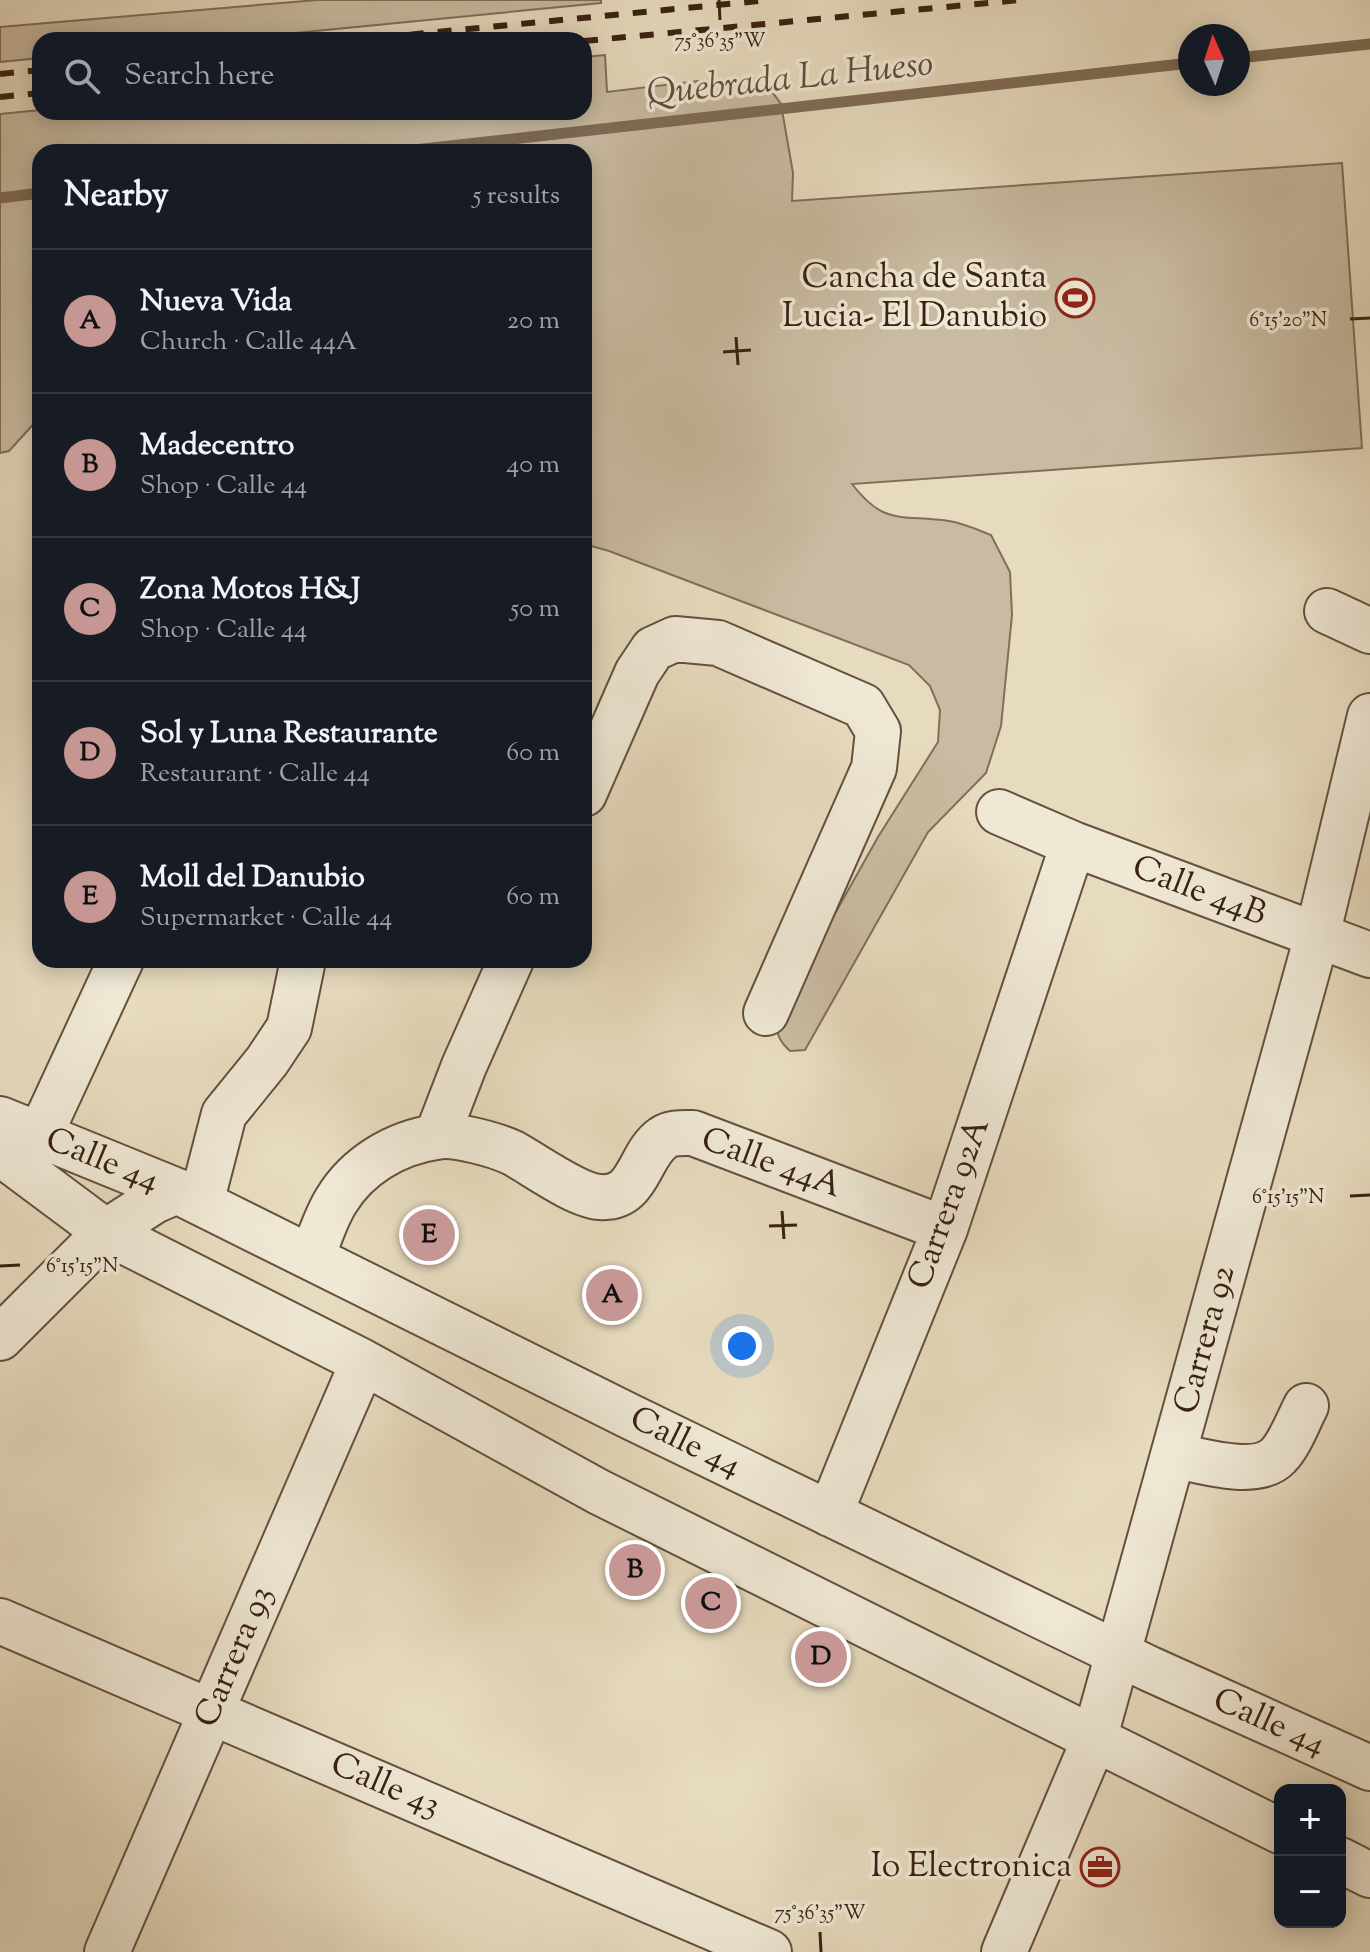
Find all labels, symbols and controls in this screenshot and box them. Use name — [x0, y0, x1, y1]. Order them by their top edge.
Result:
north arrow — [1178, 24, 1250, 96]
text: 75°36'35"W — [675, 28, 765, 57]
search box — [32, 32, 592, 120]
water label: Quebrada La Hueso — [644, 39, 936, 121]
icon: search — [60, 54, 104, 98]
text: Search here — [124, 55, 274, 98]
text: Nearby — [64, 172, 169, 221]
text: 5 results — [472, 178, 560, 215]
place label: Cancha de Santa Lucia- El Danubio — [782, 254, 1047, 342]
sports icon: Cancha de Santa Lucia- El Danubio — [1054, 277, 1096, 319]
text: Nueva Vida — [140, 281, 292, 324]
text: A — [79, 303, 101, 340]
text: 20 m — [507, 303, 560, 340]
text: 6°15'20"N — [1249, 307, 1327, 336]
text: Church · Calle 44A — [140, 324, 357, 361]
text: Madecentro — [140, 425, 295, 468]
text: B — [82, 447, 98, 484]
text: 40 m — [506, 447, 560, 484]
text: Shop · Calle 44 — [140, 468, 307, 505]
text: Zona Motos H&J — [140, 569, 360, 612]
text: C — [80, 591, 100, 628]
text: 50 m — [510, 591, 560, 628]
text: Shop · Calle 44 — [140, 612, 307, 649]
text: Sol y Luna Restaurante — [140, 713, 438, 756]
text: D — [80, 735, 100, 772]
text: 60 m — [506, 735, 560, 772]
text: Restaurant · Calle 44 — [140, 756, 370, 793]
street label: Calle 44B — [1125, 844, 1273, 940]
text: Moll del Danubio — [140, 857, 365, 900]
text: E — [82, 879, 98, 916]
text: 60 m — [506, 879, 560, 916]
text: Supermarket · Calle 44 — [140, 900, 392, 937]
street label: Carrera 92A — [896, 1111, 1004, 1297]
street label: Calle 44 — [38, 1116, 166, 1206]
street label: Calle 44A — [694, 1116, 848, 1212]
text: 6°15'15"N — [1252, 1184, 1324, 1213]
pin: E — [403, 1205, 455, 1265]
text: 6°15'15"N — [46, 1253, 118, 1282]
street label: Carrera 92 — [1163, 1260, 1249, 1420]
pin: A — [586, 1265, 638, 1325]
your location — [722, 1326, 762, 1366]
street label: Calle 44 — [621, 1395, 749, 1491]
pin: B — [609, 1540, 661, 1600]
pin: C — [685, 1573, 737, 1633]
street label: Carrera 93 — [183, 1579, 287, 1735]
pin: D — [795, 1627, 847, 1687]
street label: Calle 44 — [1205, 1676, 1333, 1770]
street label: Calle 43 — [322, 1741, 448, 1831]
map controls — [1274, 1784, 1346, 1928]
button: + — [1274, 1784, 1346, 1856]
place label: Io Electronica — [871, 1843, 1072, 1892]
office icon: Io Electronica — [1079, 1846, 1121, 1888]
button: − — [1274, 1856, 1346, 1928]
text: 75°36'35"W — [775, 1900, 865, 1929]

